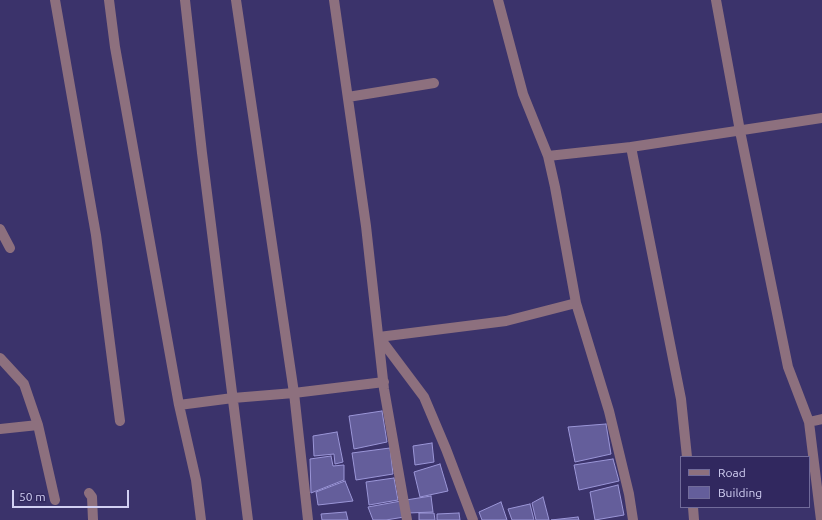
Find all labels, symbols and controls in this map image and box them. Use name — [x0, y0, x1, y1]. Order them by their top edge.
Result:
legend — [680, 456, 810, 508]
text: Road — [718, 466, 746, 479]
scale bar — [14, 482, 131, 508]
text: Building — [718, 486, 762, 499]
text: 50 m — [19, 490, 46, 503]

